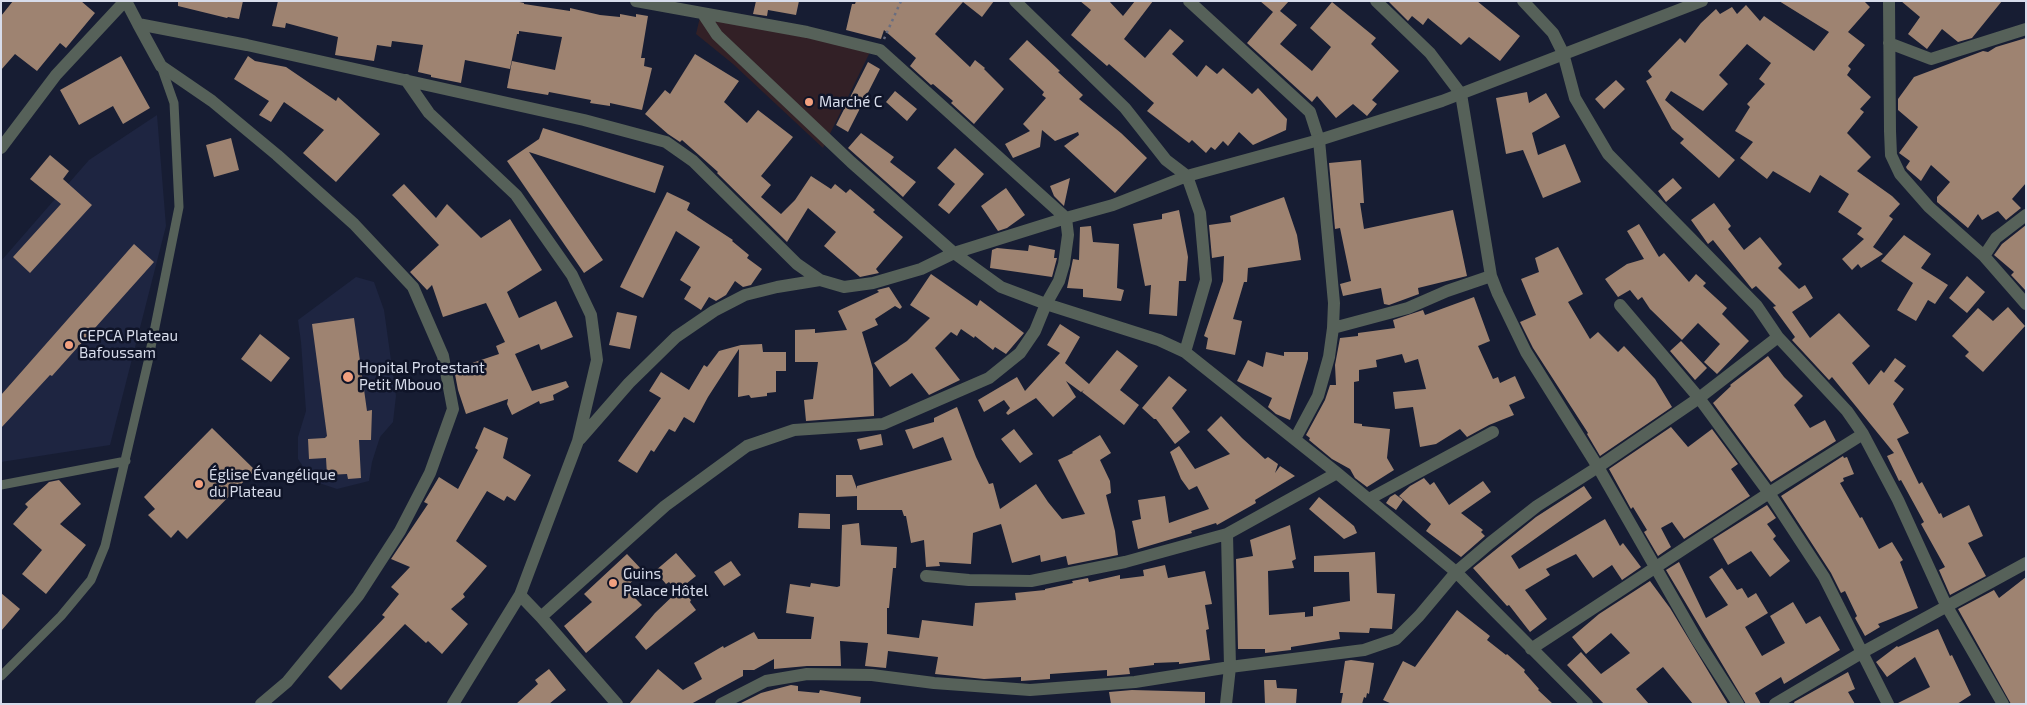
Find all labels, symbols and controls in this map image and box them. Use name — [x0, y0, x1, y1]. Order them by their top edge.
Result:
place label: Marché C — [819, 93, 882, 111]
marker: Marché C — [803, 96, 815, 108]
place label: CEPCA Plateau Bafoussam — [79, 327, 178, 362]
marker: CEPCA Plateau Bafoussam — [63, 339, 75, 351]
place label: Hopital Protestant Petit Mbouo — [359, 359, 485, 394]
marker: Hopital Protestant Petit Mbouo — [341, 370, 355, 384]
place label: Église Évangélique du Plateau — [209, 466, 336, 501]
marker: Église Évangélique du Plateau — [193, 478, 205, 490]
place label: Guins Palace Hôtel — [623, 565, 708, 600]
marker: Guins Palace Hôtel — [607, 577, 619, 589]

